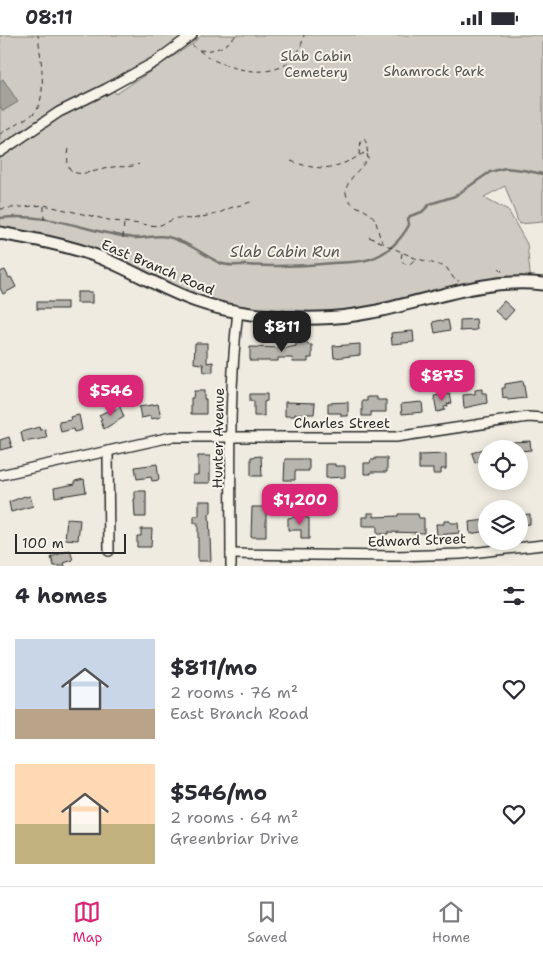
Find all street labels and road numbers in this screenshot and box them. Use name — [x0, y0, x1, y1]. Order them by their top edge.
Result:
street label: East Branch Road — [99, 235, 217, 299]
street label: Hunter Avenue — [208, 387, 228, 489]
street label: Charles Street — [294, 414, 390, 432]
street label: Edward Street — [368, 529, 466, 551]

